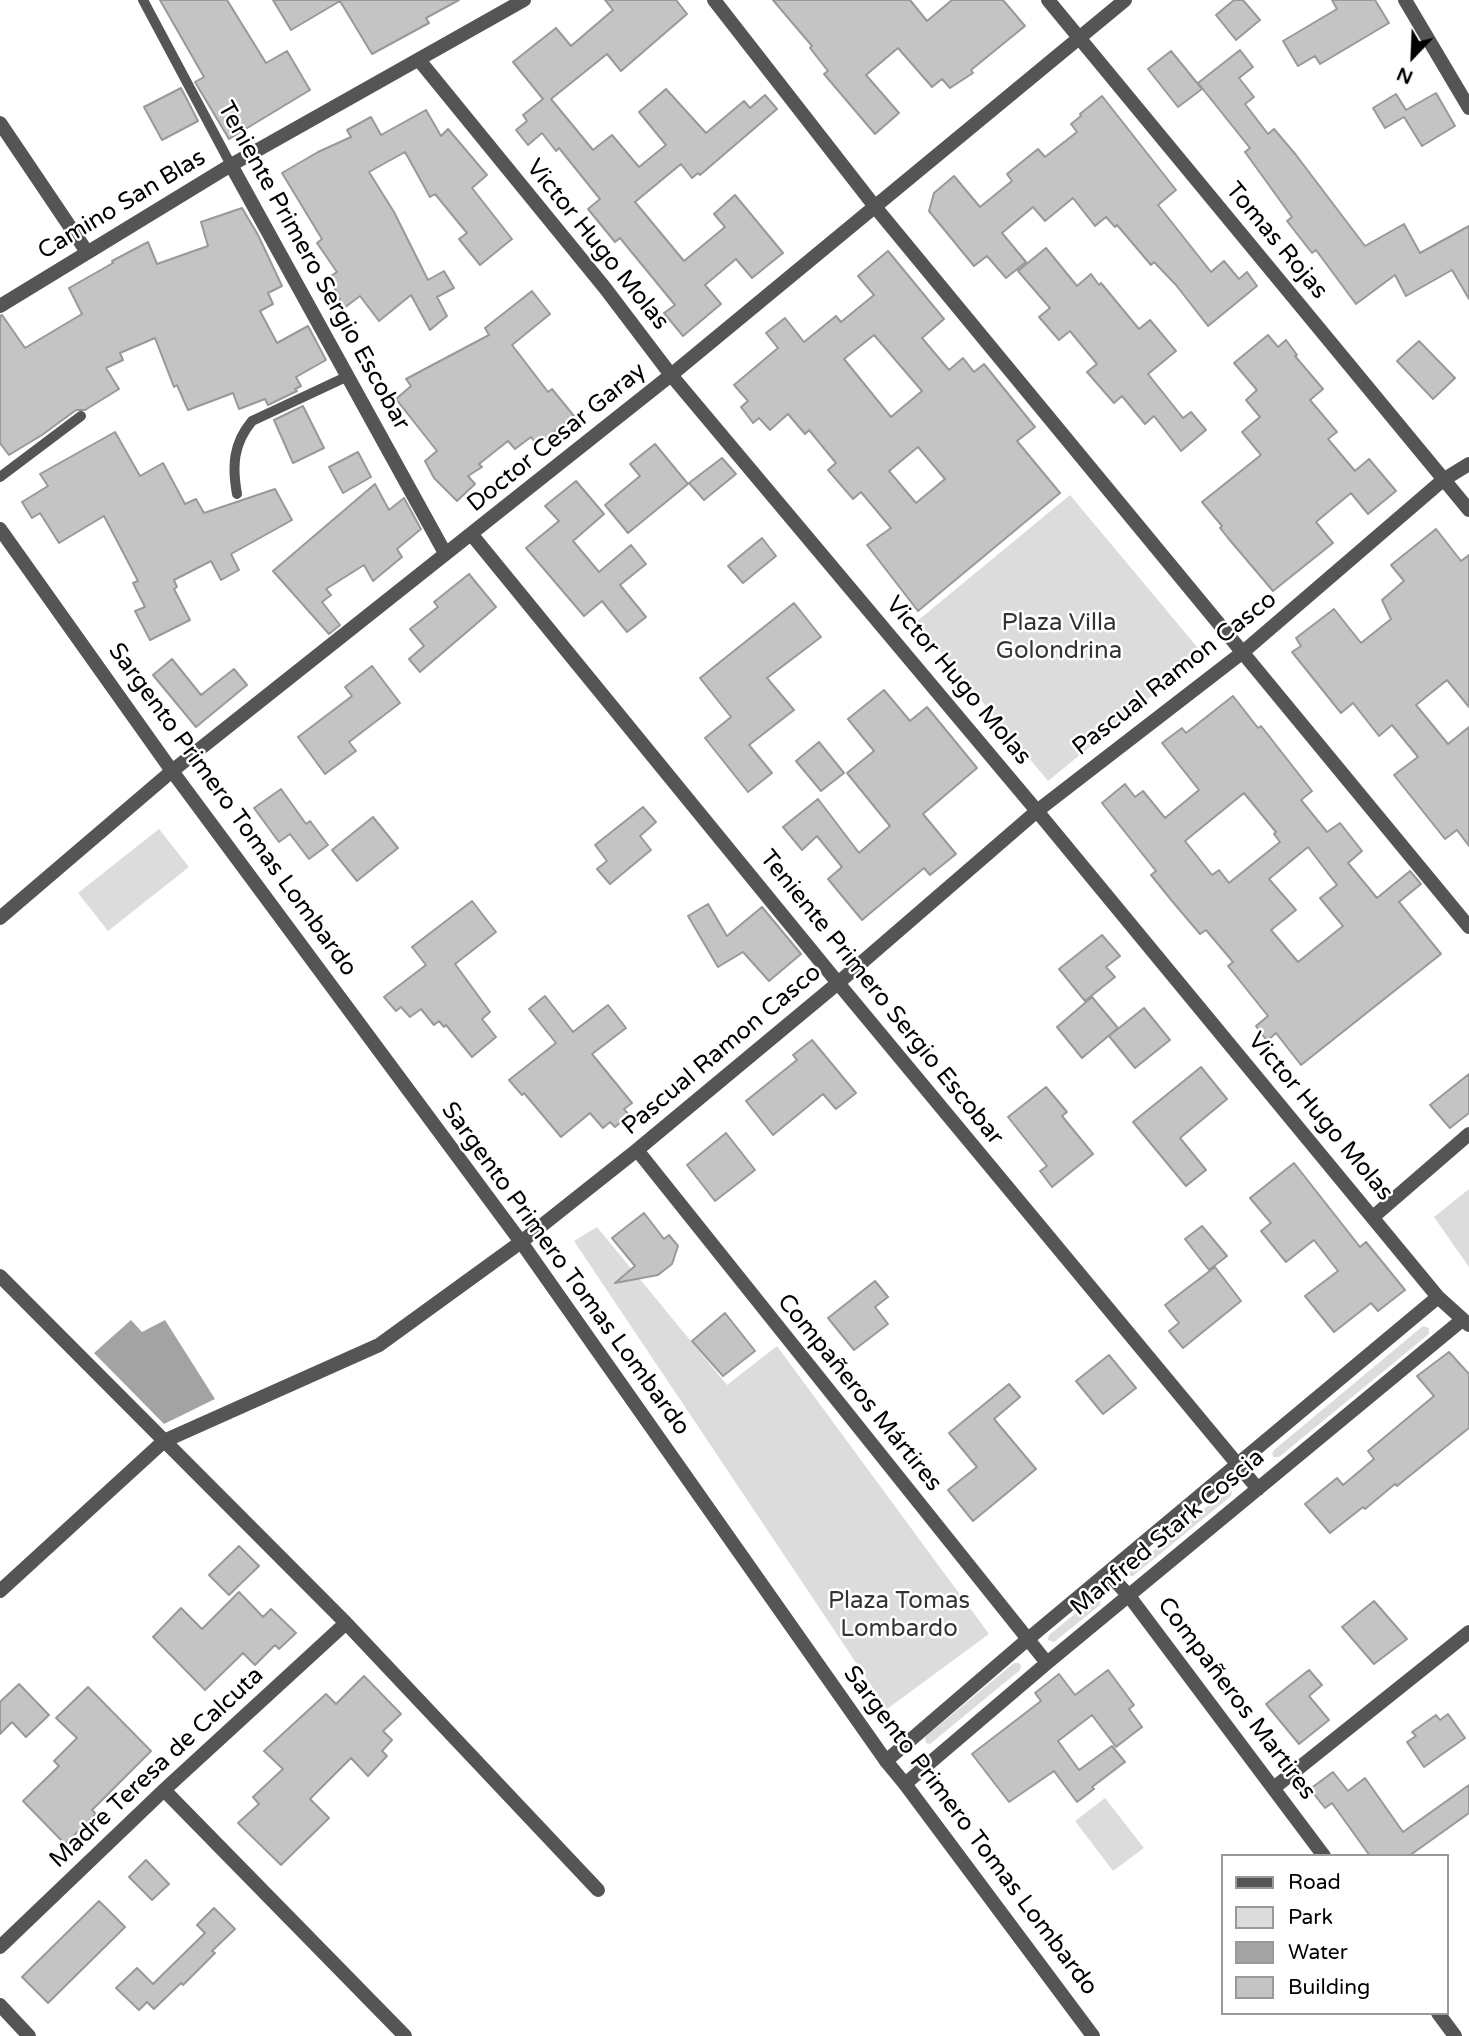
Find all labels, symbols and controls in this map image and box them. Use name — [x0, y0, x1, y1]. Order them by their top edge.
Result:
north arrow — [1378, 21, 1448, 91]
text: N — [1393, 62, 1416, 88]
street label: Teniente Primero Sergio Escobar — [210, 97, 416, 435]
street label: Camino San Blas — [33, 144, 211, 266]
street label: Victor Hugo Molas — [519, 154, 675, 336]
street label: Tomas Rojas — [1219, 177, 1333, 305]
street label: Doctor Cesar Garay — [462, 357, 652, 519]
street label: Pascual Ramon Casco — [1067, 585, 1283, 763]
street label: Victor Hugo Molas — [879, 591, 1037, 771]
park label: Plaza Villa Golondrina — [996, 610, 1122, 666]
street label: Sargento Primero Tomas Lombardo — [101, 638, 363, 982]
street label: Teniente Primero Sergio Escobar — [753, 845, 1009, 1151]
street label: Pascual Ramon Casco — [617, 958, 827, 1142]
street label: Victor Hugo Molas — [1241, 1027, 1399, 1207]
street label: Sargento Primero Tomas Lombardo — [434, 1097, 696, 1441]
street label: Compañeros Mártires — [770, 1288, 948, 1498]
street label: Manfred Stark Coscia — [1065, 1444, 1271, 1622]
park label: Plaza Tomas Lombardo — [828, 1588, 970, 1644]
street label: Compañeros Martires — [1151, 1592, 1321, 1806]
street label: Madre Teresa de Calcuta — [44, 1661, 270, 1875]
street label: Sargento Primero Tomas Lombardo — [837, 1661, 1103, 2001]
legend — [1220, 1854, 1448, 2015]
text: Road — [1288, 1870, 1341, 1895]
text: Park — [1288, 1905, 1333, 1930]
text: Water — [1288, 1940, 1348, 1965]
text: Building — [1288, 1975, 1370, 2000]

